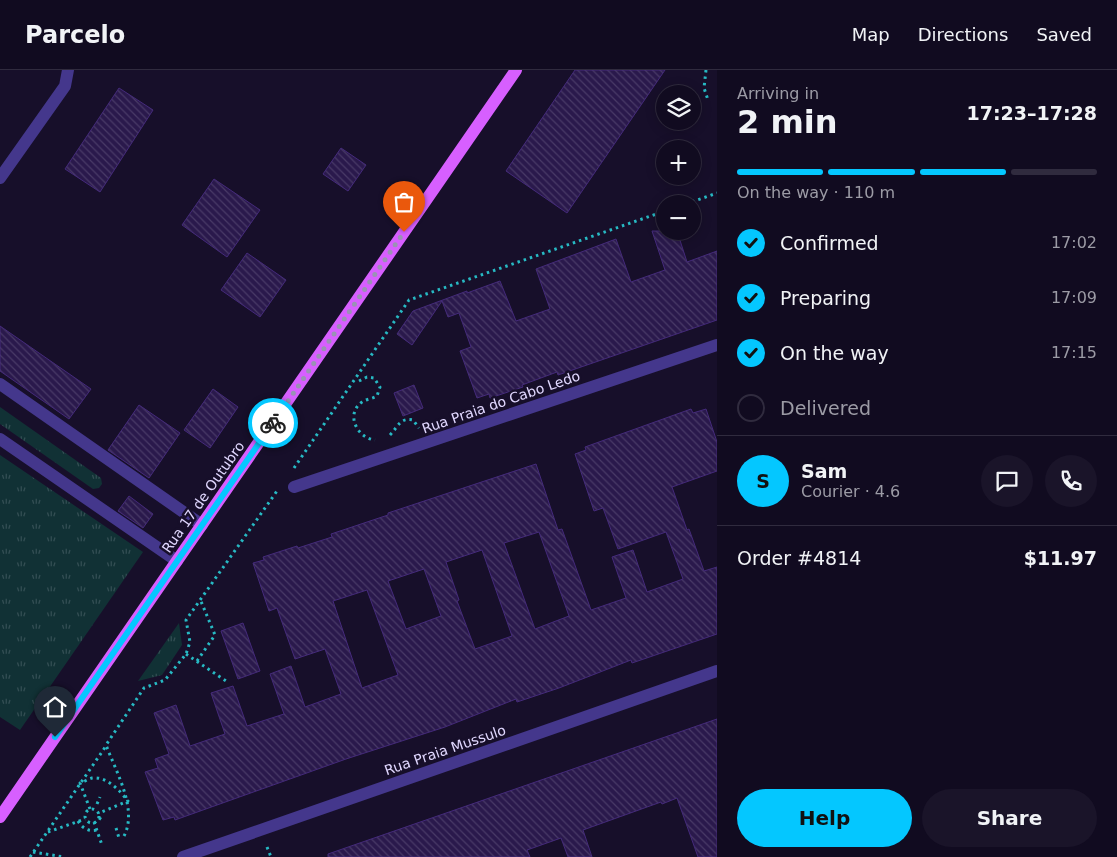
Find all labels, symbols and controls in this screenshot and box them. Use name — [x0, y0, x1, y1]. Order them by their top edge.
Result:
text: Parcelo — [25, 21, 125, 49]
text: Map — [852, 24, 890, 45]
text: Directions — [918, 24, 1008, 45]
text: Saved — [1036, 24, 1092, 45]
text: Arriving in — [737, 84, 819, 103]
map controls — [656, 85, 701, 240]
button: layers — [656, 85, 701, 130]
text: 17:23–17:28 — [967, 102, 1097, 124]
text: 2 min — [737, 103, 838, 141]
button: + — [656, 140, 701, 185]
pin — [383, 181, 425, 232]
text: On the way · 110 m — [737, 183, 895, 202]
icon: bag — [390, 188, 418, 216]
button: − — [656, 195, 701, 240]
icon: check — [737, 229, 765, 257]
text: Confirmed — [780, 232, 879, 254]
text: 17:02 — [1051, 233, 1097, 252]
icon: check — [737, 284, 765, 312]
text: Preparing — [780, 287, 871, 309]
text: 17:09 — [1051, 288, 1097, 307]
icon: check — [737, 339, 765, 367]
text: On the way — [780, 342, 889, 364]
text: 17:15 — [1051, 343, 1097, 362]
street label: Rua Praia do Cabo Ledo — [420, 367, 582, 437]
text: Delivered — [780, 397, 871, 419]
courier — [248, 398, 298, 448]
icon: bike — [259, 409, 287, 437]
street label: Rua 17 de Outubro — [158, 438, 248, 556]
button: chat — [981, 455, 1033, 507]
button: phone — [1045, 455, 1097, 507]
text: Sam — [801, 460, 847, 482]
text: S — [756, 470, 770, 492]
text: Courier · 4.6 — [801, 482, 900, 501]
text: Order #4814 — [737, 547, 861, 569]
text: $11.97 — [1024, 547, 1097, 569]
pin — [34, 686, 76, 737]
icon: home — [41, 693, 69, 721]
street label: Rua Praia Mussulo — [382, 722, 508, 778]
button: Help — [737, 789, 912, 847]
button: Share — [922, 789, 1097, 847]

